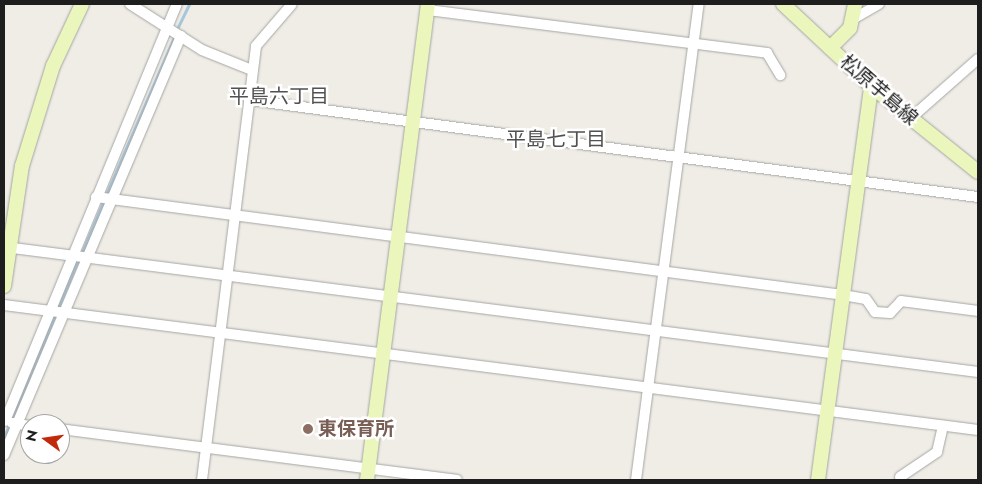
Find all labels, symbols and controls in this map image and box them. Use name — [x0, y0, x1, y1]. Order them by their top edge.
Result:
street label: 松原芋島線 — [836, 50, 922, 130]
district label: 平島六丁目 — [229, 84, 329, 108]
district label: 平島七丁目 — [506, 127, 606, 151]
north arrow — [20, 414, 70, 464]
place label: 東保育所 — [318, 418, 394, 440]
marker: 東保育所 — [302, 423, 314, 435]
text: N — [20, 428, 42, 443]

